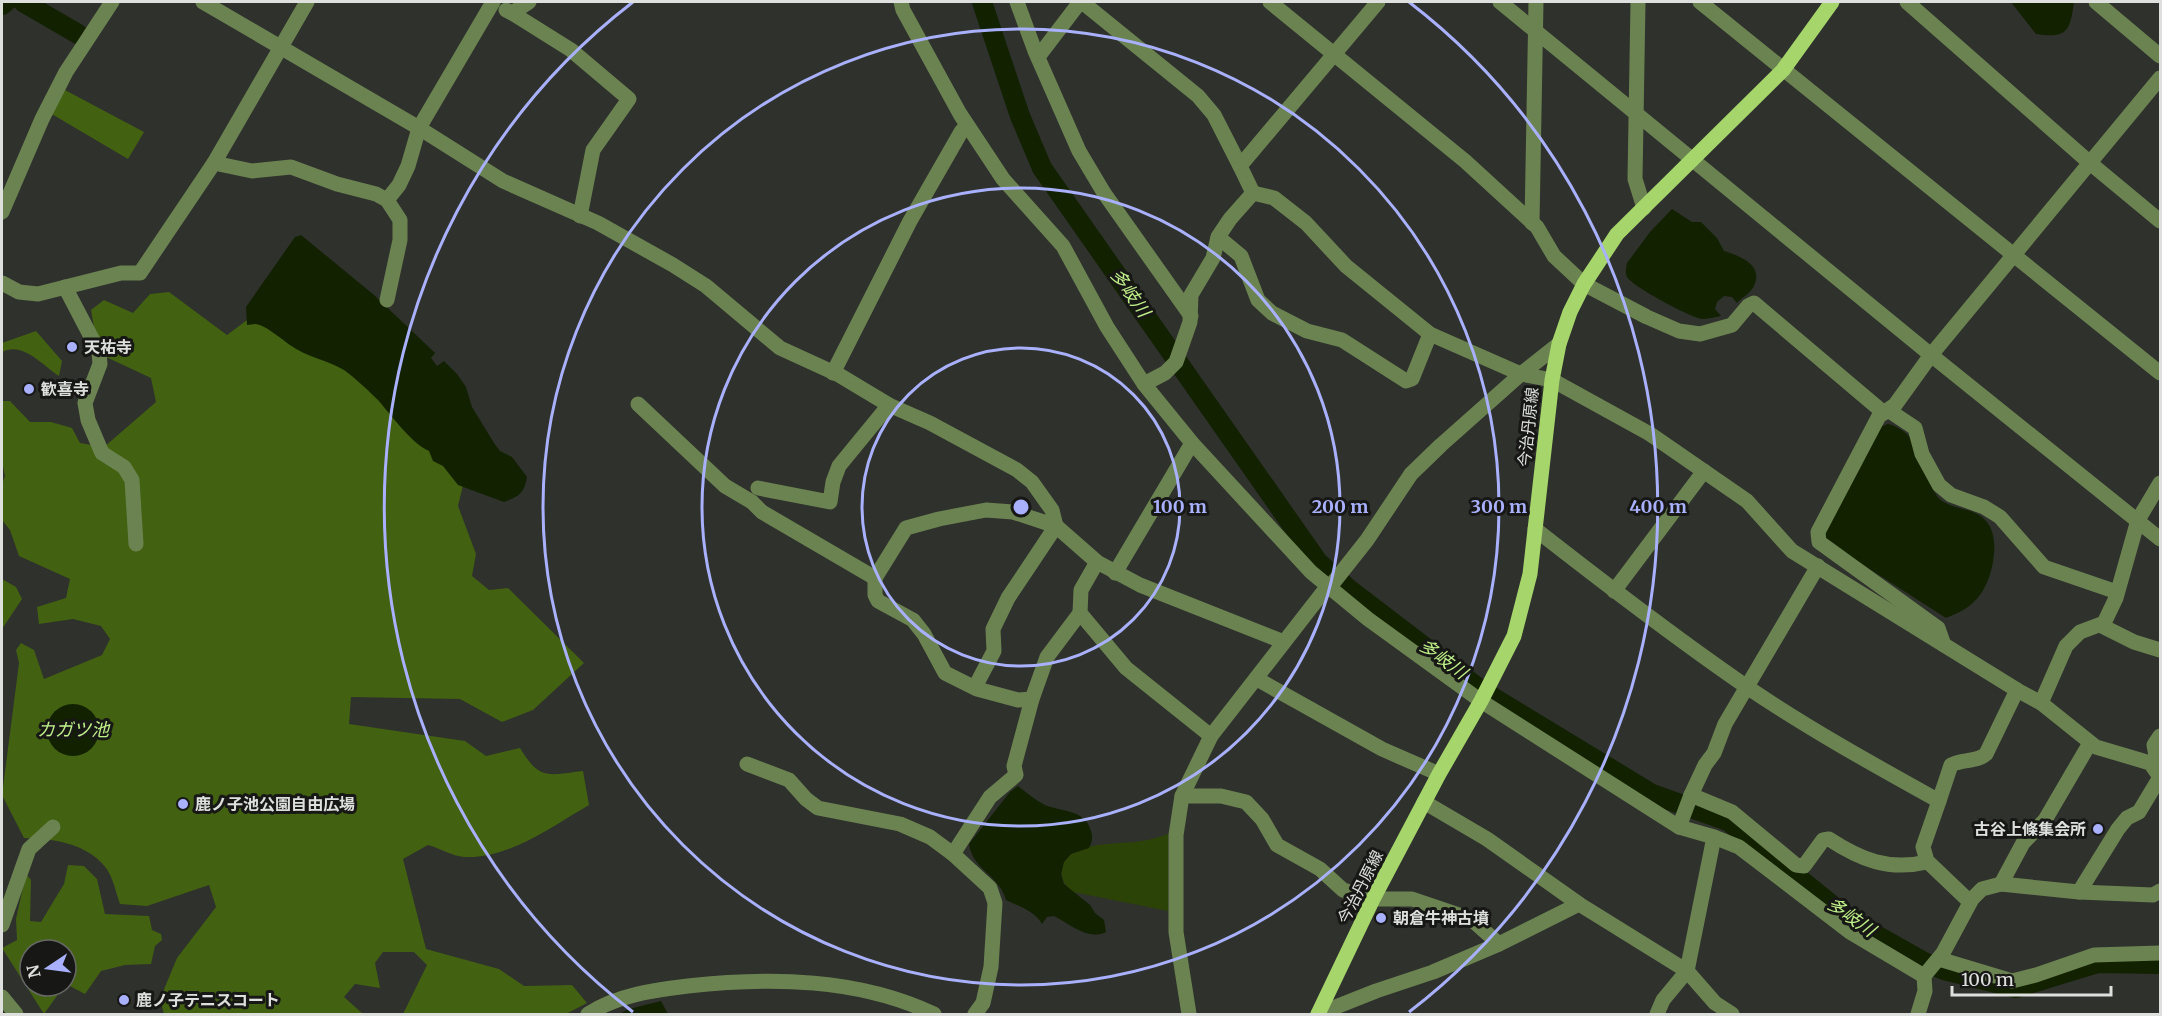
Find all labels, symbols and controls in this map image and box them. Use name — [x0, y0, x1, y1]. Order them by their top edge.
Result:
water label: 多岐川 — [1106, 264, 1156, 323]
place label: 天祐寺 — [84, 337, 132, 357]
marker: 天祐寺 — [65, 340, 79, 354]
place label: 歓喜寺 — [41, 379, 89, 399]
marker: 歓喜寺 — [22, 382, 36, 396]
street label: 今治丹原線 — [1514, 386, 1542, 468]
text: 100 m — [1153, 495, 1207, 518]
text: 200 m — [1312, 495, 1368, 518]
text: 300 m — [1471, 495, 1527, 518]
text: 400 m — [1629, 495, 1687, 518]
centre of rings — [1011, 497, 1031, 517]
water label: 多岐川 — [1415, 633, 1474, 685]
water label: カガツ池 — [37, 718, 111, 741]
place label: 鹿ノ子池公園自由広場 — [195, 794, 355, 814]
marker: 鹿ノ子池公園自由広場 — [176, 797, 190, 811]
place label: 古谷上條集会所 — [1974, 819, 2086, 839]
marker: 古谷上條集会所 — [2091, 822, 2105, 836]
street label: 今治丹原線 — [1333, 847, 1387, 927]
water label: 多岐川 — [1823, 892, 1882, 943]
place label: 朝倉牛神古墳 — [1393, 908, 1489, 928]
marker: 朝倉牛神古墳 — [1374, 911, 1388, 925]
north arrow — [18, 938, 78, 998]
scale bar — [1952, 959, 2111, 997]
text: N — [22, 963, 45, 980]
text: 100 m — [1961, 968, 2014, 991]
place label: 鹿ノ子テニスコート — [136, 990, 280, 1010]
marker: 鹿ノ子テニスコート — [117, 993, 131, 1007]

